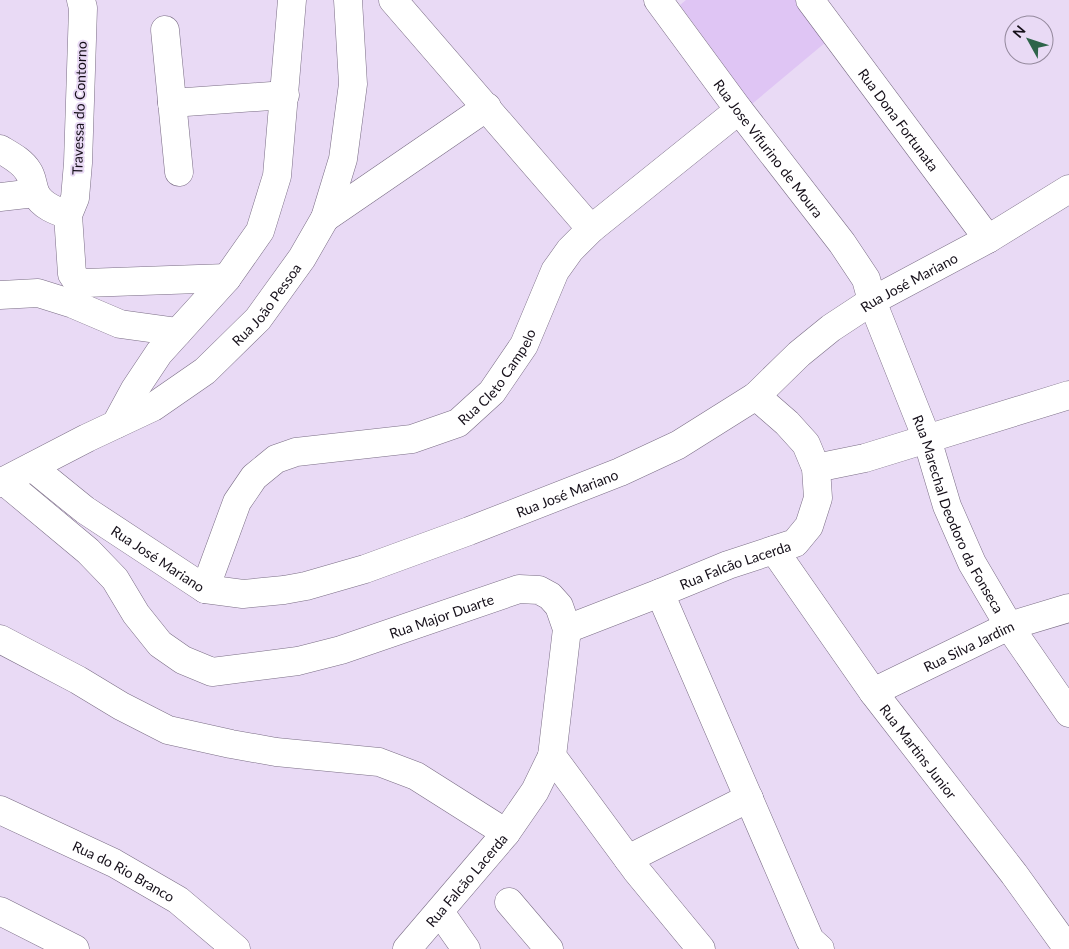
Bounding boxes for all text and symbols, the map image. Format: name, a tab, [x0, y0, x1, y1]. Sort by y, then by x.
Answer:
north arrow	[1004, 15, 1054, 65]
text: N	[1009, 22, 1029, 41]
street label: Travessa do Contorno	[68, 41, 90, 175]
street label: Rua Dona Fortunata	[855, 65, 943, 174]
street label: Rua Jose Vifurino de Moura	[711, 76, 827, 220]
street label: Rua José Mariano	[857, 248, 960, 315]
street label: Rua João Pessoa	[228, 260, 304, 349]
street label: Rua Cleto Campelo	[454, 326, 538, 428]
street label: Rua Marechal Deodoro da Fonseca	[910, 412, 1008, 616]
street label: Rua José Mariano	[513, 465, 620, 520]
street label: Rua José Mariano	[108, 521, 208, 595]
street label: Rua Falcão Lacerda	[677, 537, 793, 593]
street label: Rua Major Duarte	[387, 590, 496, 641]
street label: Rua Silva Jardim	[920, 617, 1016, 675]
street label: Rua Martins Junior	[877, 700, 961, 802]
street label: Rua Falcão Lacerda	[422, 830, 511, 930]
street label: Rua do Rio Branco	[70, 837, 178, 905]

